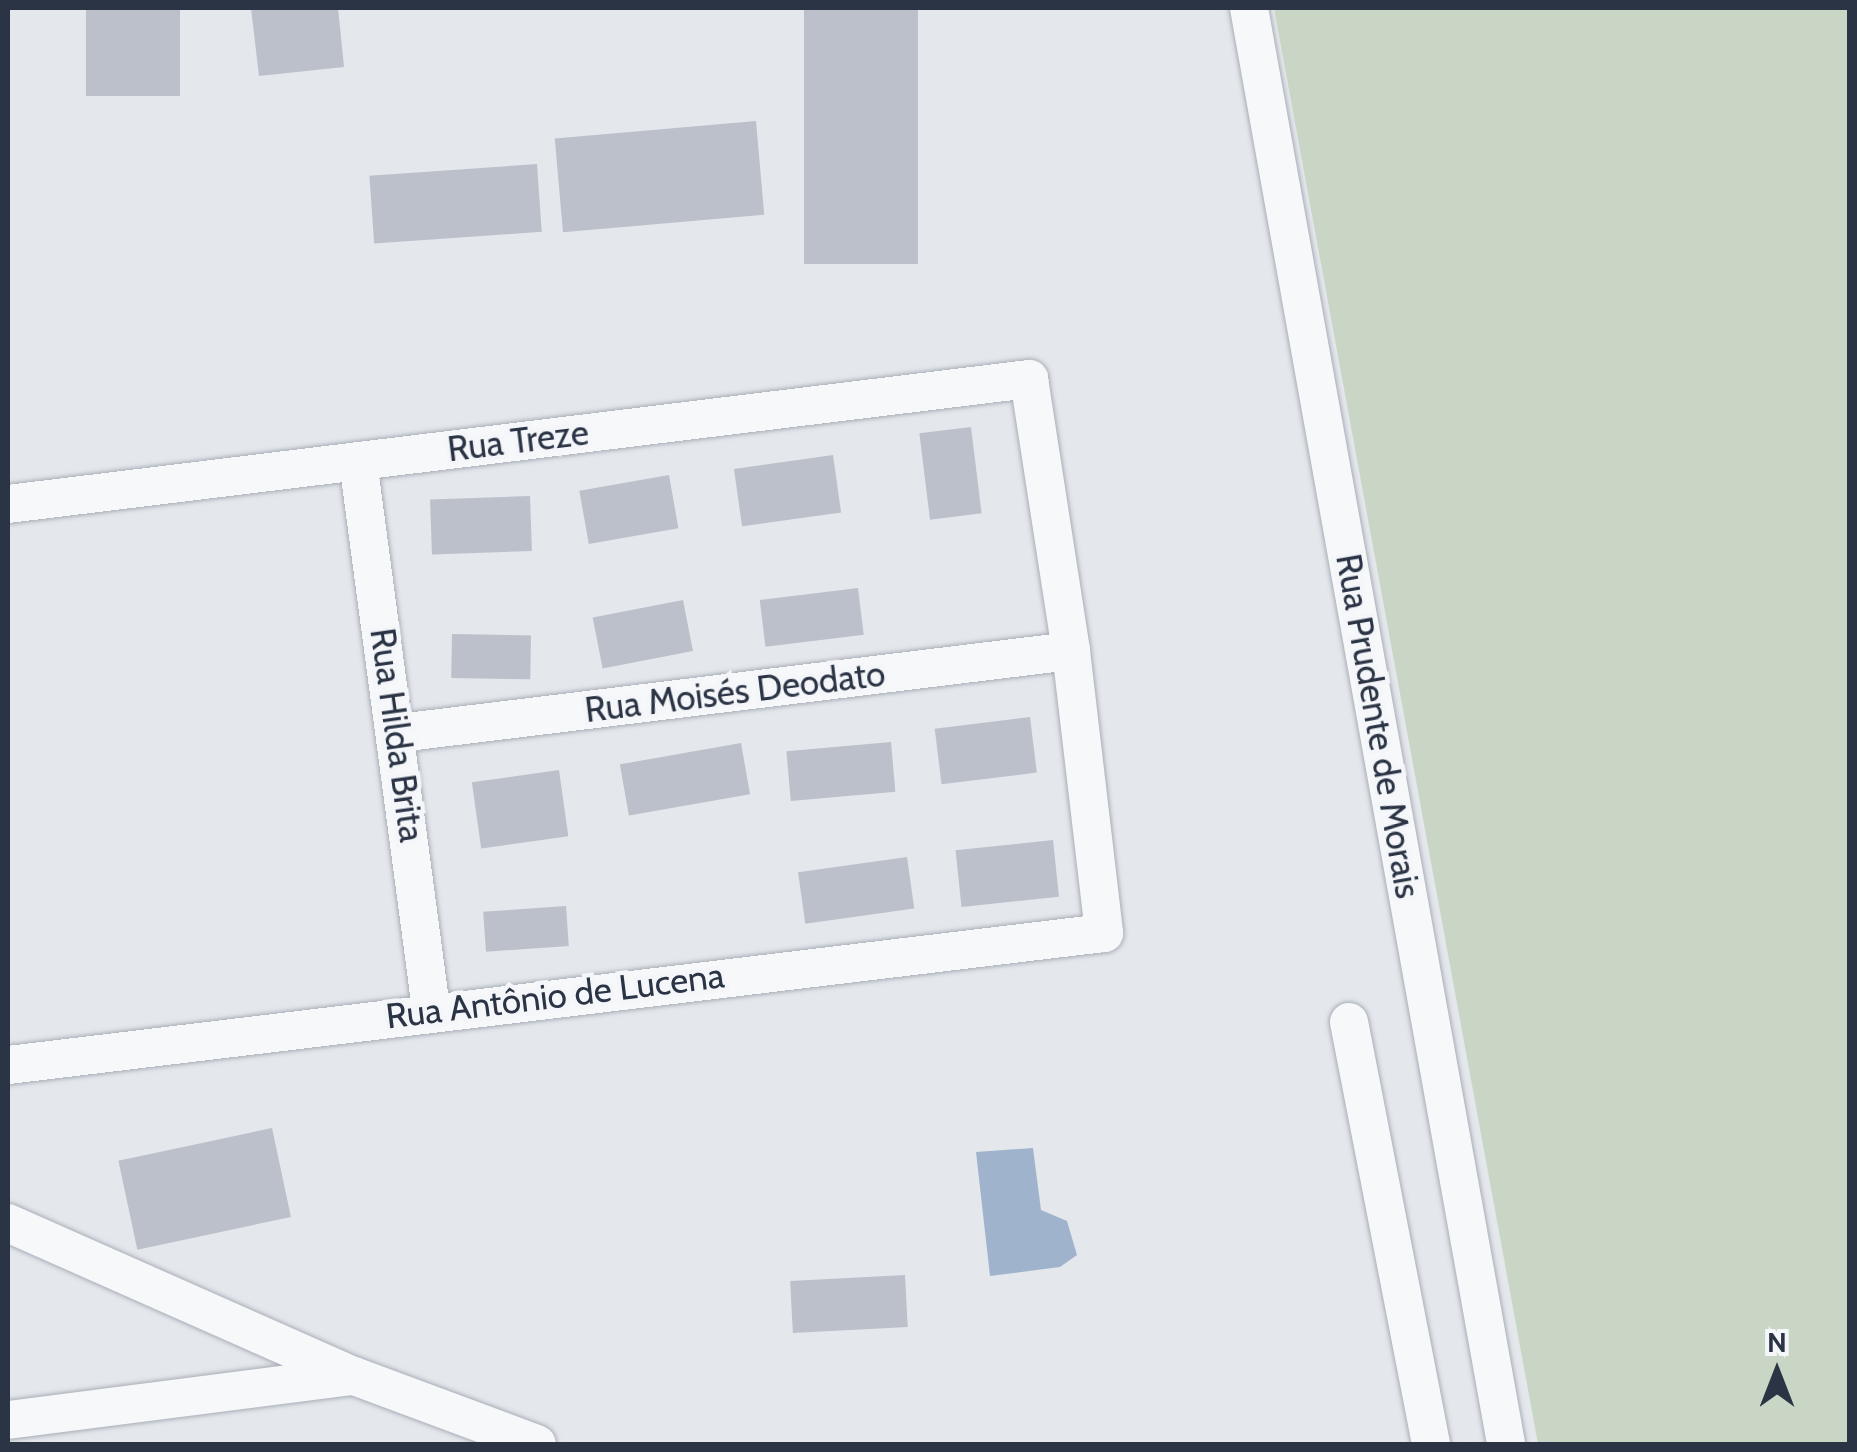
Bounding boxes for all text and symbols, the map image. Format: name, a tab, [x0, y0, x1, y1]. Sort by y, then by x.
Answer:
street label: Rua Treze	[445, 412, 591, 470]
street label: Rua Prudente de Morais	[1327, 551, 1429, 901]
street label: Rua Hilda Brita	[361, 625, 433, 845]
street label: Rua Moisés Deodato	[582, 653, 888, 731]
street label: Rua Antônio de Lucena	[384, 954, 726, 1038]
north arrow	[1727, 1322, 1827, 1422]
text: N	[1767, 1325, 1787, 1359]

